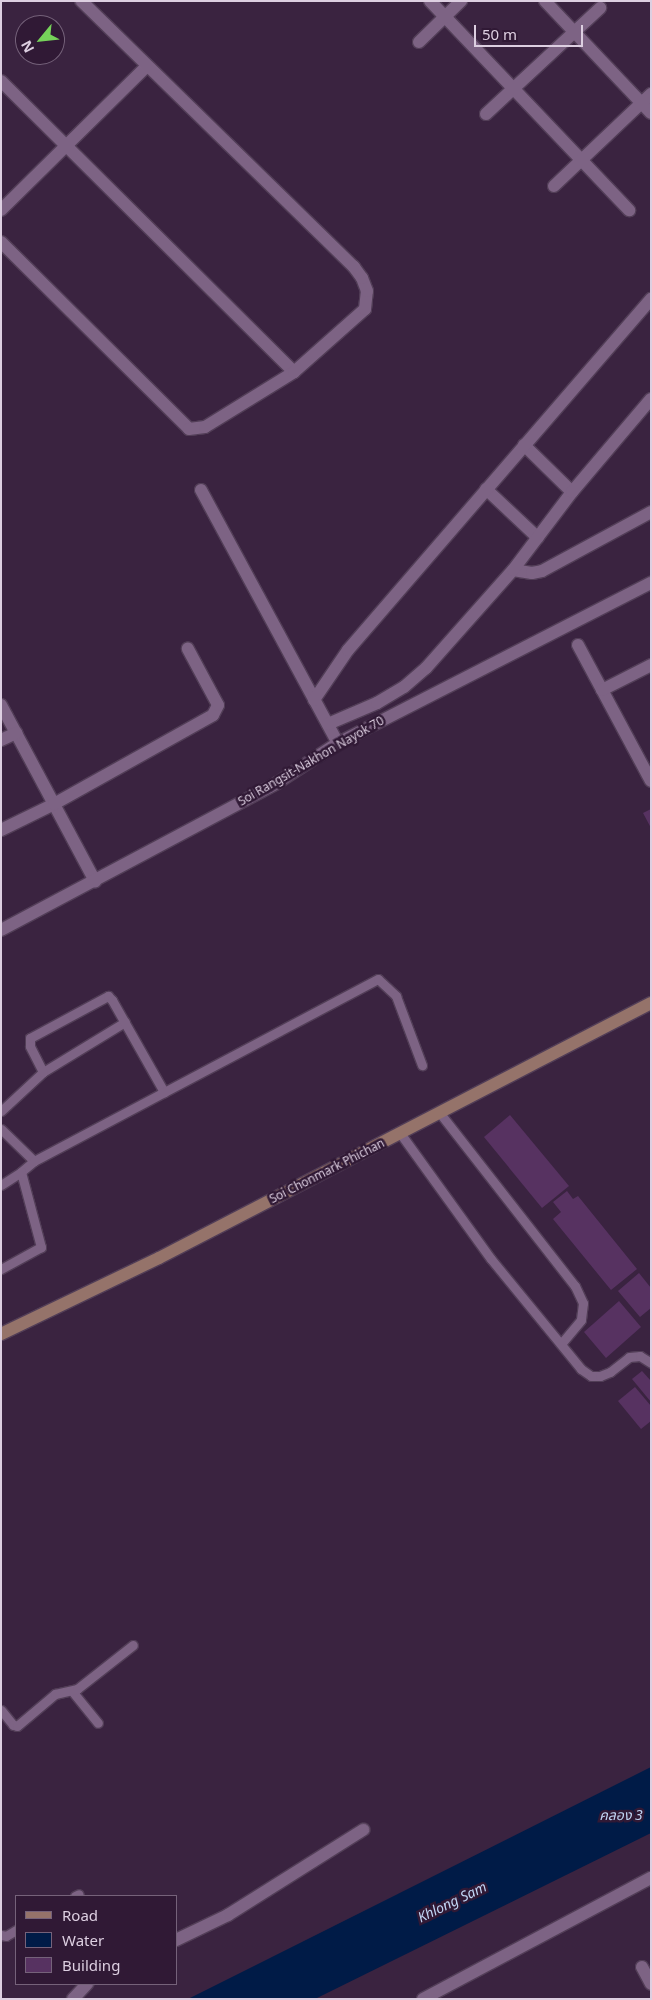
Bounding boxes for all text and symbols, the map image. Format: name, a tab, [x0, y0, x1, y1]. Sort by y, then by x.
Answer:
north arrow	[15, 15, 65, 65]
scale bar	[477, 15, 586, 47]
text: 50 m	[482, 24, 517, 44]
text: N	[16, 37, 38, 56]
street label: Soi Rangsit-Nakhon Nayok 70	[235, 713, 387, 809]
street label: Soi Chonmark Phichan	[267, 1136, 387, 1206]
water label: คลอง 3	[599, 1807, 643, 1823]
water label: Khlong Sam	[415, 1878, 489, 1926]
legend	[15, 1895, 178, 1985]
text: Road	[62, 1905, 98, 1925]
text: Water	[62, 1930, 104, 1950]
text: Building	[62, 1955, 120, 1975]

